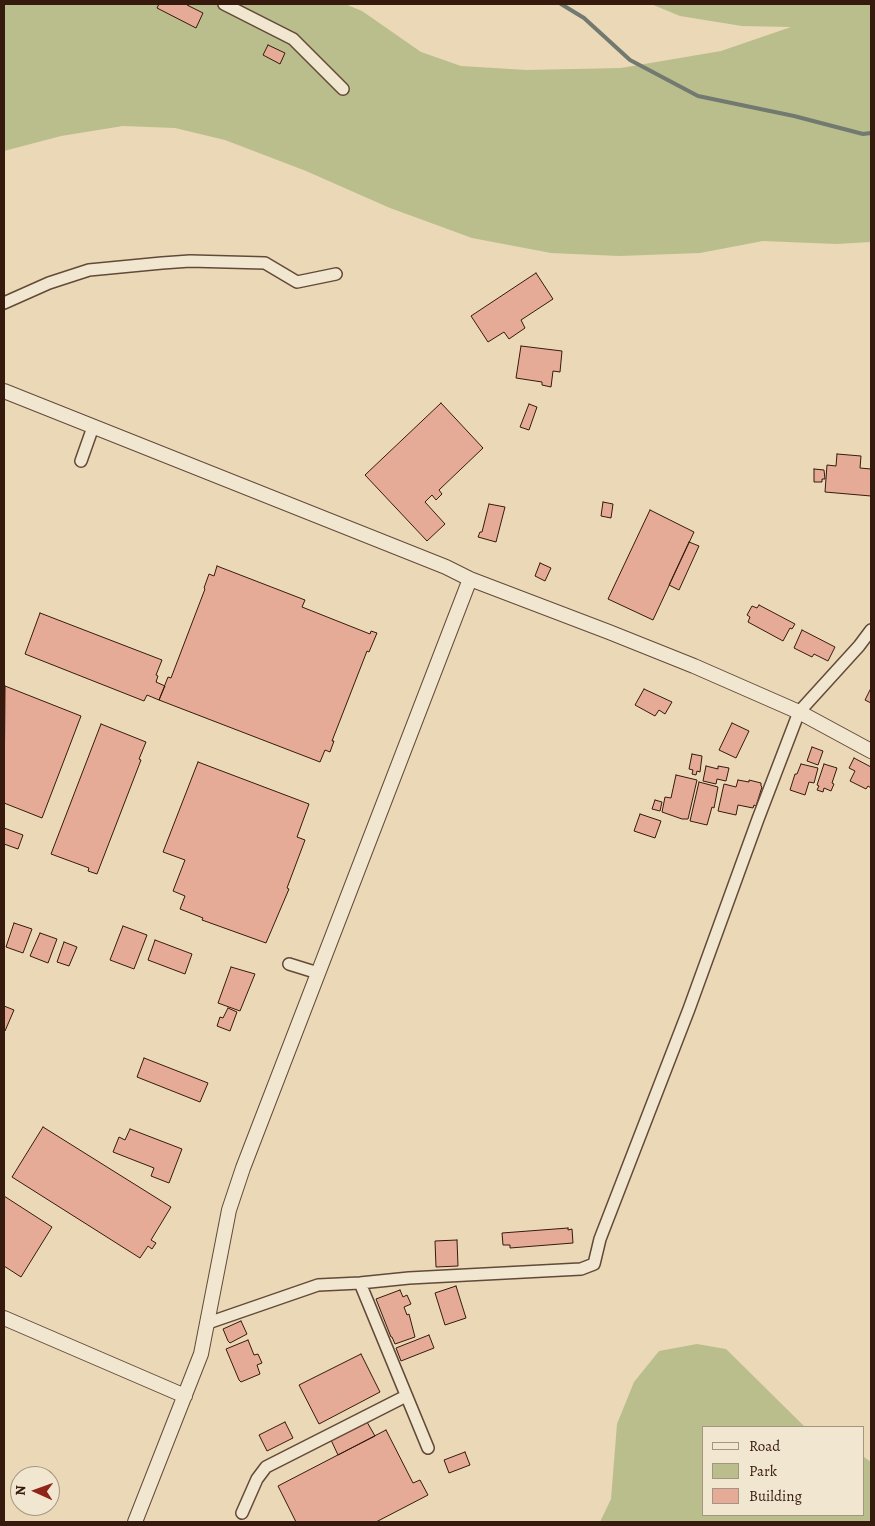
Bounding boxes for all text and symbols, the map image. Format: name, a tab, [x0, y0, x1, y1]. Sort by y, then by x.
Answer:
legend	[702, 1426, 865, 1516]
text: Road	[749, 1436, 780, 1456]
text: Park	[749, 1461, 777, 1481]
north arrow	[10, 1466, 60, 1516]
text: N	[11, 1485, 30, 1496]
text: Building	[749, 1486, 802, 1506]

